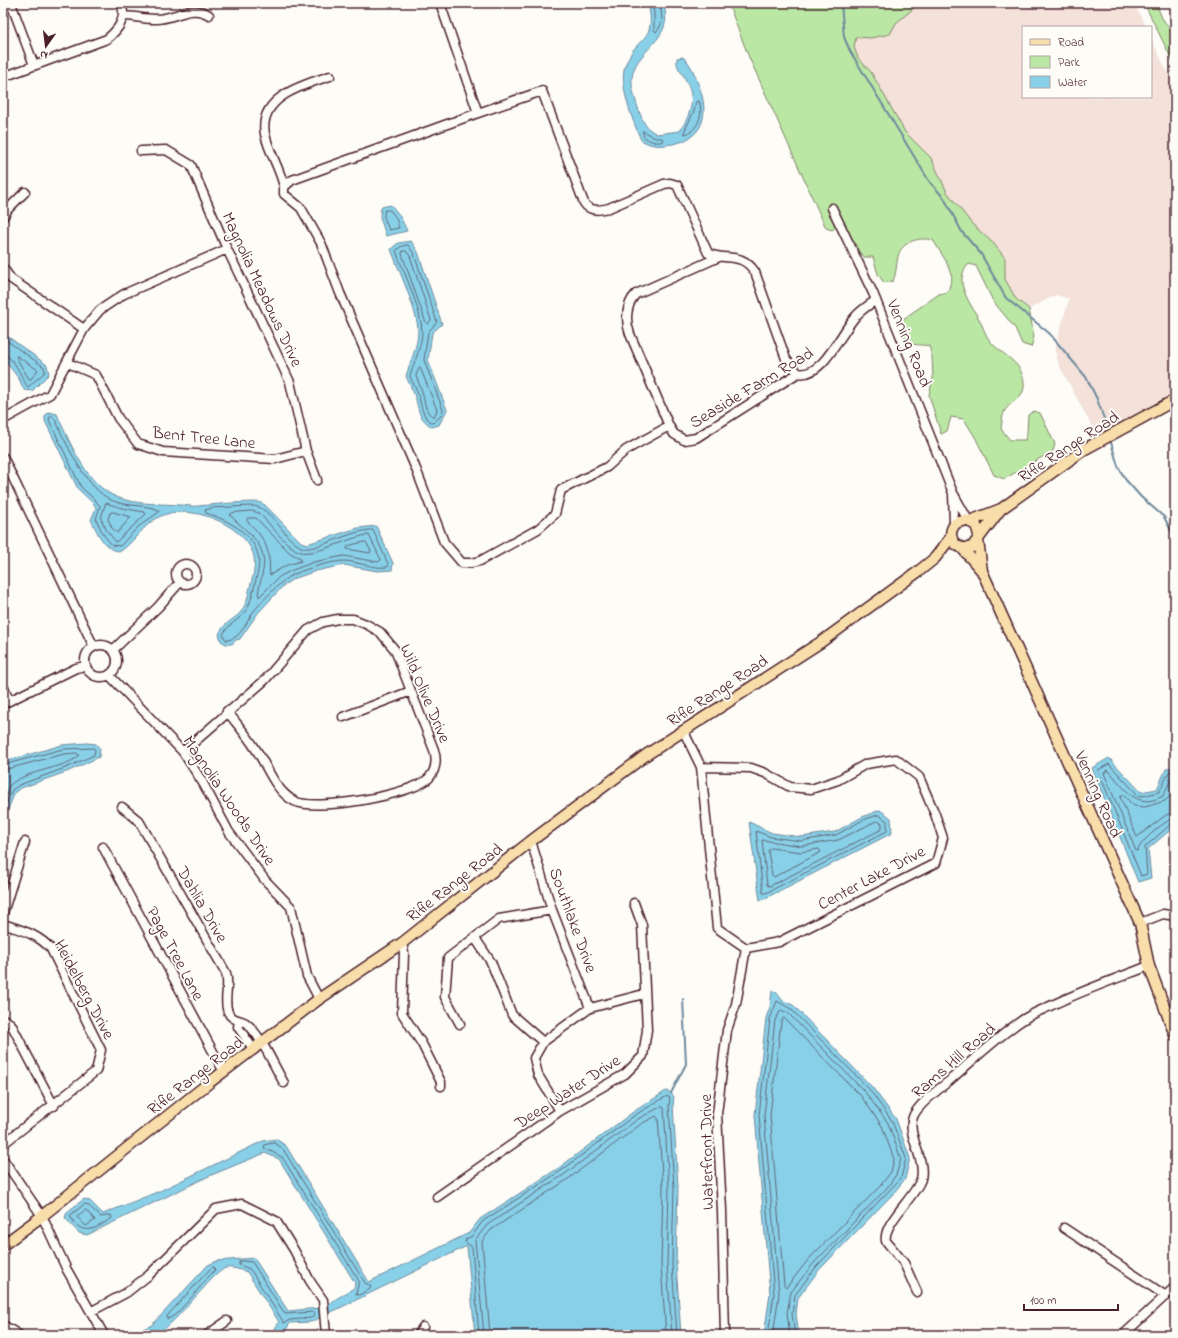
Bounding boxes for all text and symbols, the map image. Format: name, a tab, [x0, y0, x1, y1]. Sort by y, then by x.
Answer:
north arrow	[26, 26, 66, 66]
legend	[1022, 26, 1152, 98]
text: Road	[1058, 34, 1084, 52]
text: N	[38, 46, 49, 63]
text: Park	[1058, 54, 1080, 72]
text: Water	[1058, 74, 1087, 92]
street label: Magnolia Meadows Drive	[213, 208, 309, 372]
street label: Venning Road	[877, 295, 938, 392]
street label: Seaside Farm Road	[685, 341, 819, 435]
street label: Rifle Range Road	[1013, 405, 1126, 491]
street label: Bent Tree Lane	[150, 421, 257, 456]
street label: Wild Olive Drive	[393, 640, 457, 747]
street label: Rifle Range Road	[662, 649, 775, 735]
street label: Magnolia Woods Drive	[174, 731, 282, 872]
street label: Venning Road	[1065, 746, 1128, 843]
street label: Rifle Range Road	[401, 837, 510, 930]
street label: Center Lake Drive	[814, 839, 930, 917]
street label: Dahlia Drive	[169, 861, 234, 948]
street label: Southlake Drive	[542, 865, 603, 977]
street label: Page Tree Lane	[138, 902, 210, 1007]
street label: Heidelberg Drive	[45, 935, 121, 1045]
street label: Rams Hill Road	[906, 1017, 1002, 1105]
street label: Rifle Range Road	[142, 1030, 251, 1123]
street label: Deep Water Drive	[509, 1048, 626, 1136]
street label: Waterfront Drive	[694, 1093, 721, 1210]
scale bar	[1024, 1286, 1118, 1312]
text: 100 m	[1030, 1292, 1057, 1310]

